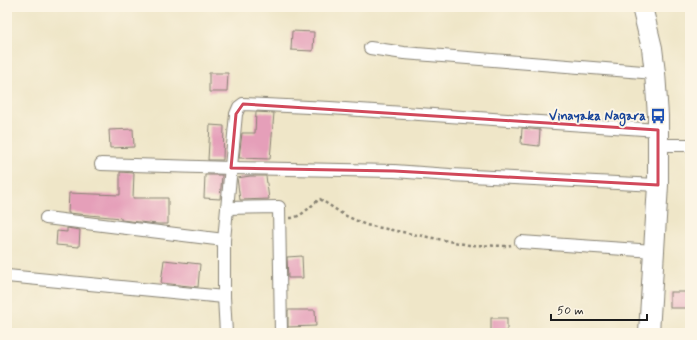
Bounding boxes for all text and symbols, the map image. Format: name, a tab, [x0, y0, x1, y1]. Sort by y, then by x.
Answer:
bus stop icon: Vinayaka Nagara	[649, 107, 667, 125]
place label: Vinayaka Nagara	[549, 108, 646, 127]
scale bar	[551, 296, 647, 322]
text: 50 m	[557, 303, 584, 319]

